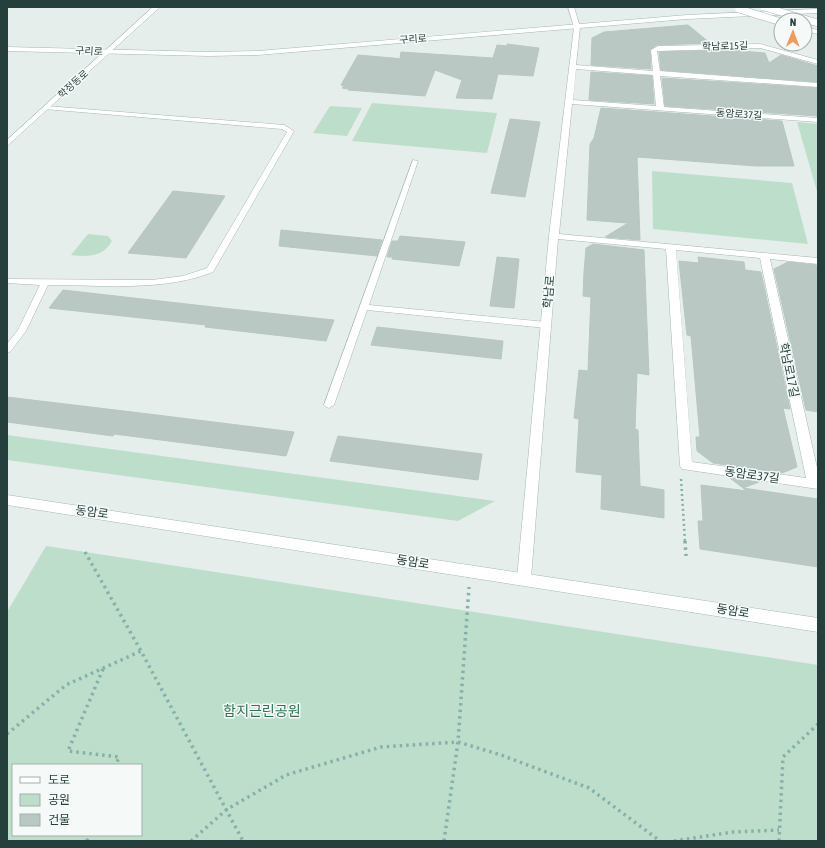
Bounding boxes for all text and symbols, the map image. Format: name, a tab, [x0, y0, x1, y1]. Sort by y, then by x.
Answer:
north arrow	[773, 12, 813, 52]
text: N	[790, 16, 797, 28]
street label: 구리로	[399, 33, 427, 45]
street label: 학남로15길	[702, 40, 748, 52]
street label: 구리로	[75, 45, 103, 57]
street label: 학정동로	[56, 68, 90, 100]
street label: 동암로37길	[716, 107, 762, 121]
street label: 학남로	[541, 275, 557, 309]
street label: 학남로17길	[776, 341, 802, 399]
street label: 동암로37길	[724, 464, 780, 486]
street label: 동암로	[75, 503, 109, 521]
street label: 동암로	[396, 552, 430, 572]
street label: 동암로	[716, 601, 750, 621]
park label: 함지근린공원	[223, 703, 301, 719]
legend	[12, 764, 142, 836]
text: 도로	[48, 773, 70, 787]
text: 공원	[48, 793, 70, 807]
text: 건물	[48, 813, 70, 827]

